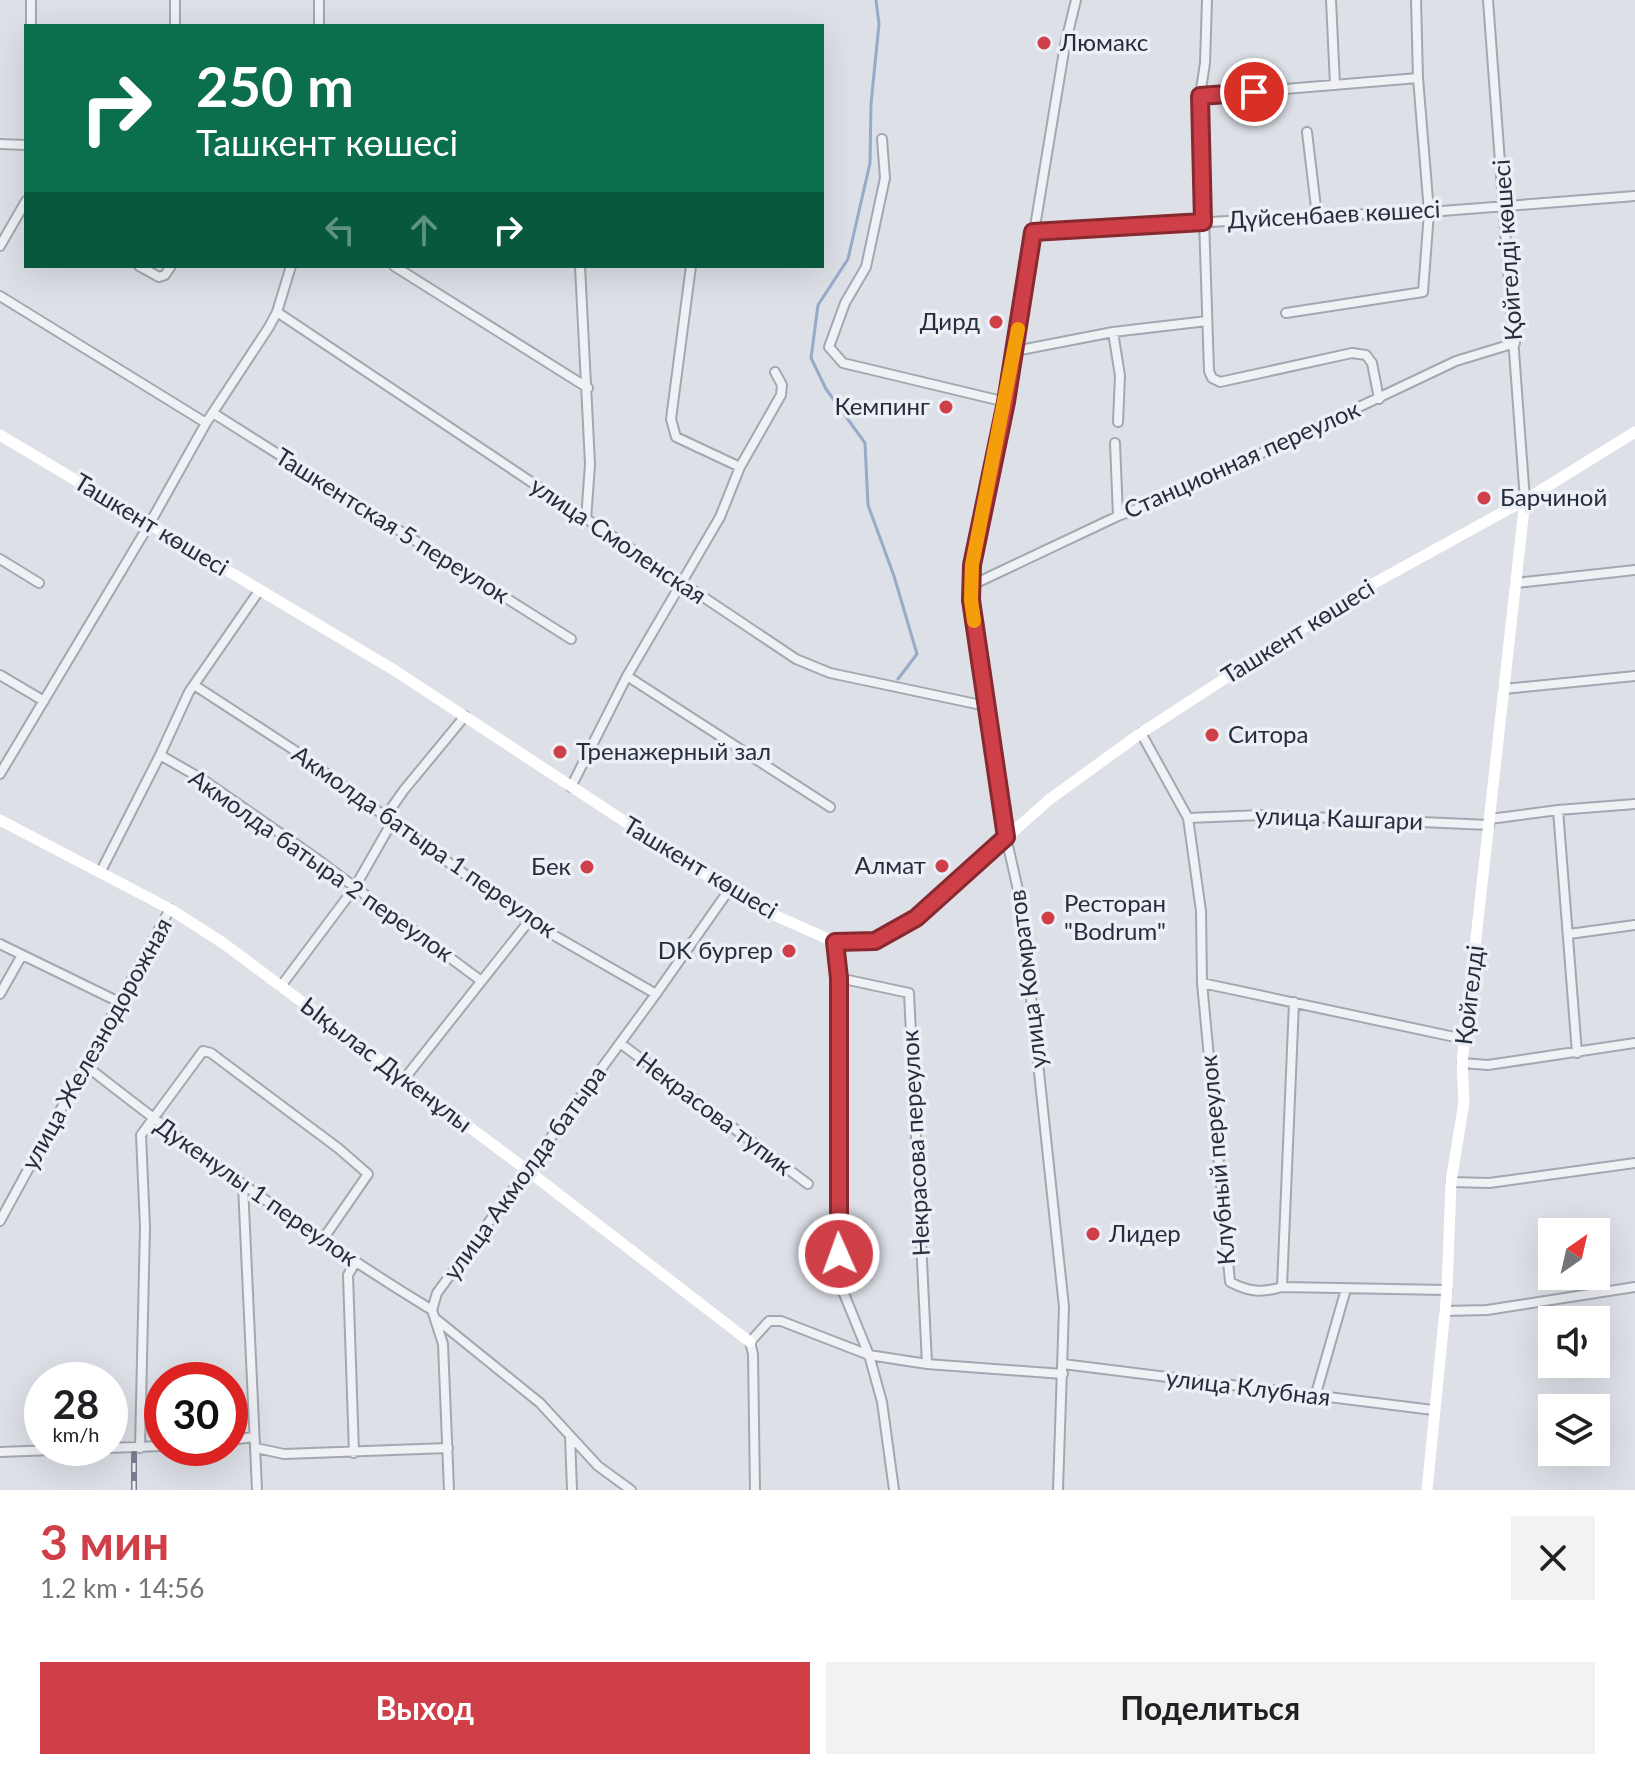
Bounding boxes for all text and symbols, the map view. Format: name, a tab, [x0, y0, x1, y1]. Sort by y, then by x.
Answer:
place label: Люмакс	[1059, 27, 1148, 56]
marker: Люмакс	[1035, 34, 1053, 52]
text: 250 m	[196, 52, 354, 119]
icon: right	[64, 56, 168, 160]
pin	[1220, 58, 1288, 126]
icon: arrive	[1232, 70, 1276, 114]
text: Ташкент көшесі	[196, 120, 458, 164]
street label: Қойгелді көшесі	[1486, 159, 1527, 342]
street label: Дүйсенбаев көшесі	[1227, 193, 1441, 234]
icon: left	[318, 208, 362, 252]
icon: ahead	[402, 208, 446, 252]
icon: right	[486, 208, 530, 252]
place label: Дирд	[920, 306, 980, 335]
marker: Дирд	[987, 313, 1005, 331]
place label: Кемпинг	[834, 391, 930, 420]
street label: Станционная переулок	[1119, 393, 1364, 524]
marker: Кемпинг	[937, 398, 955, 416]
street label: Ташкентская 5 переулок	[271, 441, 515, 609]
street label: Ташкент көшесі	[69, 466, 234, 581]
street label: улица Смоленская	[525, 470, 712, 609]
place label: Барчиной	[1500, 482, 1607, 511]
marker: Барчиной	[1475, 489, 1493, 507]
street label: Ташкент көшесі	[1215, 572, 1379, 689]
place label: Ситора	[1228, 719, 1308, 748]
marker: Ситора	[1203, 726, 1221, 744]
place label: Тренажерный зал	[576, 736, 771, 765]
street label: Акмолда батыра 1 переулок	[287, 738, 563, 944]
marker: Тренажерный зал	[551, 743, 569, 761]
street label: Акмолда батыра 2 переулок	[184, 762, 460, 968]
street label: улица Кашгари	[1254, 800, 1424, 835]
street label: Ташкент көшесі	[618, 809, 783, 924]
place label: Алмат	[855, 850, 926, 879]
place label: Бек	[531, 851, 572, 880]
marker: Алмат	[933, 857, 951, 875]
marker: Бек	[578, 858, 596, 876]
street label: улица Комратов	[1001, 888, 1052, 1070]
place label: Ресторан "Bodrum"	[1064, 888, 1166, 945]
marker: Ресторан "Bodrum"	[1039, 909, 1057, 927]
street label: улица Железнодорожная	[14, 912, 177, 1174]
place label: DK бургер	[658, 935, 773, 964]
marker: DK бургер	[780, 942, 798, 960]
street label: Қойгелді	[1448, 943, 1489, 1046]
street label: Ықылас Дүкенұлы	[296, 990, 478, 1138]
street label: Некрасова переулок	[894, 1029, 935, 1257]
street label: Некрасова тупик	[631, 1045, 799, 1181]
street label: Клубный переулок	[1193, 1053, 1240, 1266]
street label: улица Акмолда батыра	[436, 1059, 611, 1285]
street label: Дукенулы 1 переулок	[150, 1110, 364, 1272]
position arrow	[797, 1212, 881, 1296]
place label: Лидер	[1108, 1218, 1181, 1247]
north arrow	[1538, 1218, 1610, 1290]
map controls	[1538, 1218, 1610, 1466]
marker: Лидер	[1084, 1225, 1102, 1243]
button: sound	[1538, 1306, 1610, 1378]
speed limit sign: 30	[144, 1362, 248, 1466]
street label: улица Клубная	[1164, 1362, 1332, 1411]
text: 28	[53, 1380, 99, 1428]
button: layers	[1538, 1394, 1610, 1466]
text: km/h	[53, 1422, 99, 1446]
text: 3 мин	[40, 1513, 169, 1570]
button: close	[1511, 1516, 1595, 1600]
text: 1.2 km · 14:56	[40, 1572, 204, 1604]
button: Выход	[40, 1662, 810, 1754]
button: Поделиться	[826, 1662, 1595, 1754]

